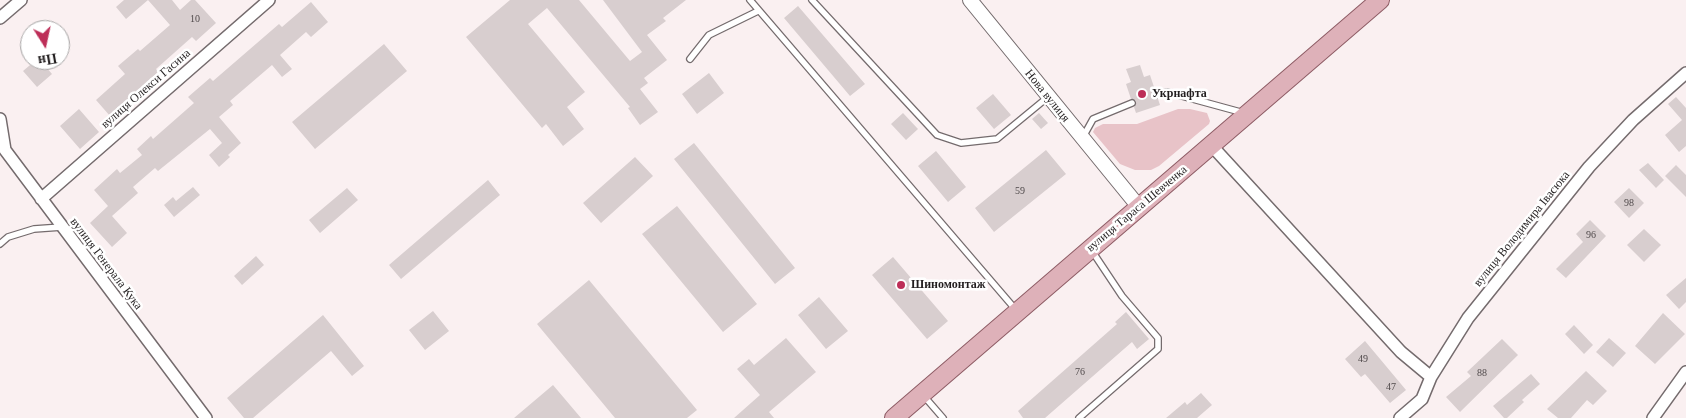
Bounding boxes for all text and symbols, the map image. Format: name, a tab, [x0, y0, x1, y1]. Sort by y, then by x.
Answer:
house number: 10	[190, 13, 200, 25]
north arrow	[20, 20, 70, 70]
street label: вулиця Олекси Гасина	[98, 46, 194, 132]
text: Пн	[37, 50, 58, 68]
street label: Нова вулиця	[1021, 67, 1073, 125]
place label: Укрнафта	[1152, 87, 1207, 101]
marker: Укрнафта	[1136, 88, 1148, 100]
street label: вулиця Тараса Шевченка	[1084, 163, 1190, 255]
street label: вулиця Володимира Івасюка	[1471, 168, 1573, 290]
house number: 59	[1015, 185, 1025, 197]
house number: 98	[1624, 197, 1634, 209]
street label: вулиця Генерала Кука	[67, 215, 145, 313]
house number: 96	[1586, 229, 1596, 241]
place label: Шиномонтаж	[911, 278, 985, 292]
marker: Шиномонтаж	[895, 279, 907, 291]
house number: 49	[1358, 353, 1368, 365]
house number: 76	[1075, 366, 1085, 378]
house number: 88	[1477, 367, 1487, 379]
house number: 47	[1386, 381, 1396, 393]

